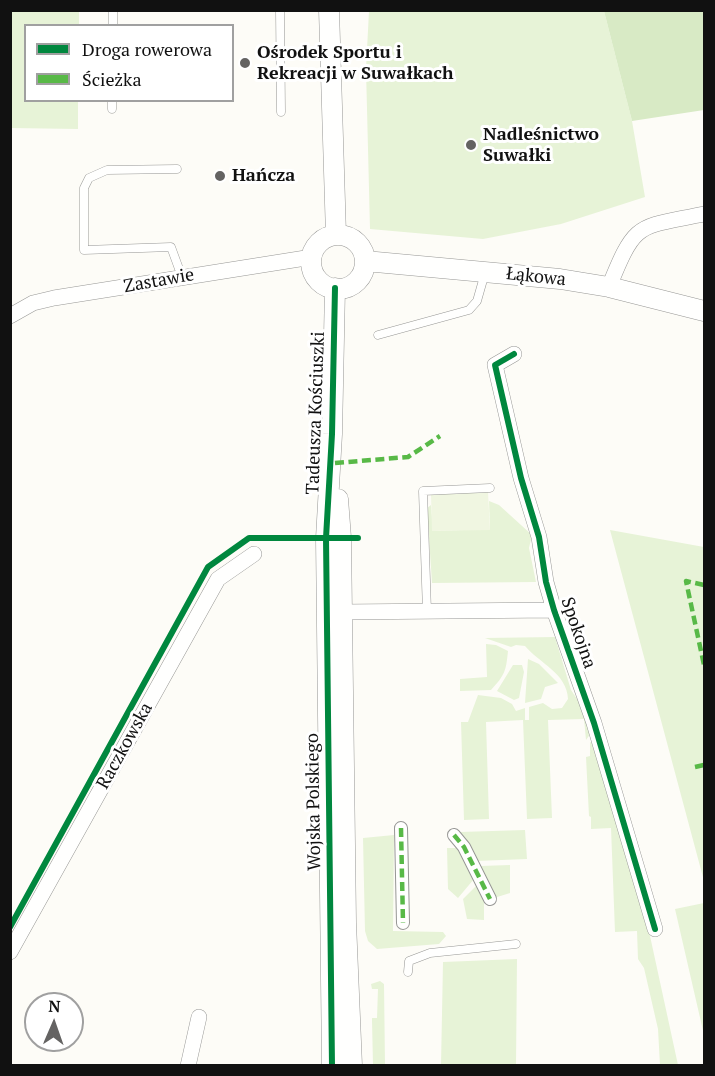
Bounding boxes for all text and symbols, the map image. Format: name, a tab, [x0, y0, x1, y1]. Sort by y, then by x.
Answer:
legend	[24, 24, 234, 102]
text: Droga rowerowa	[82, 37, 212, 61]
place label: Ośrodek Sportu i Rekreacji w Suwałkach	[257, 42, 453, 84]
marker: Ośrodek Sportu i Rekreacji w Suwałkach	[238, 56, 252, 70]
text: Ścieżka	[82, 67, 141, 91]
place label: Nadleśnictwo Suwałki	[483, 124, 599, 166]
marker: Nadleśnictwo Suwałki	[464, 138, 478, 152]
place label: Hańcza	[232, 165, 295, 187]
marker: Hańcza	[213, 169, 227, 183]
street label: Łąkowa	[505, 263, 567, 291]
street label: Zastawie	[122, 264, 196, 298]
street label: Tadeusza Kościuszki	[302, 331, 330, 495]
street label: Spokojna	[556, 595, 600, 671]
street label: Raczkowska	[92, 699, 158, 793]
street label: Wojska Polskiego	[302, 733, 326, 871]
north arrow	[24, 992, 84, 1052]
text: N	[48, 995, 61, 1017]

